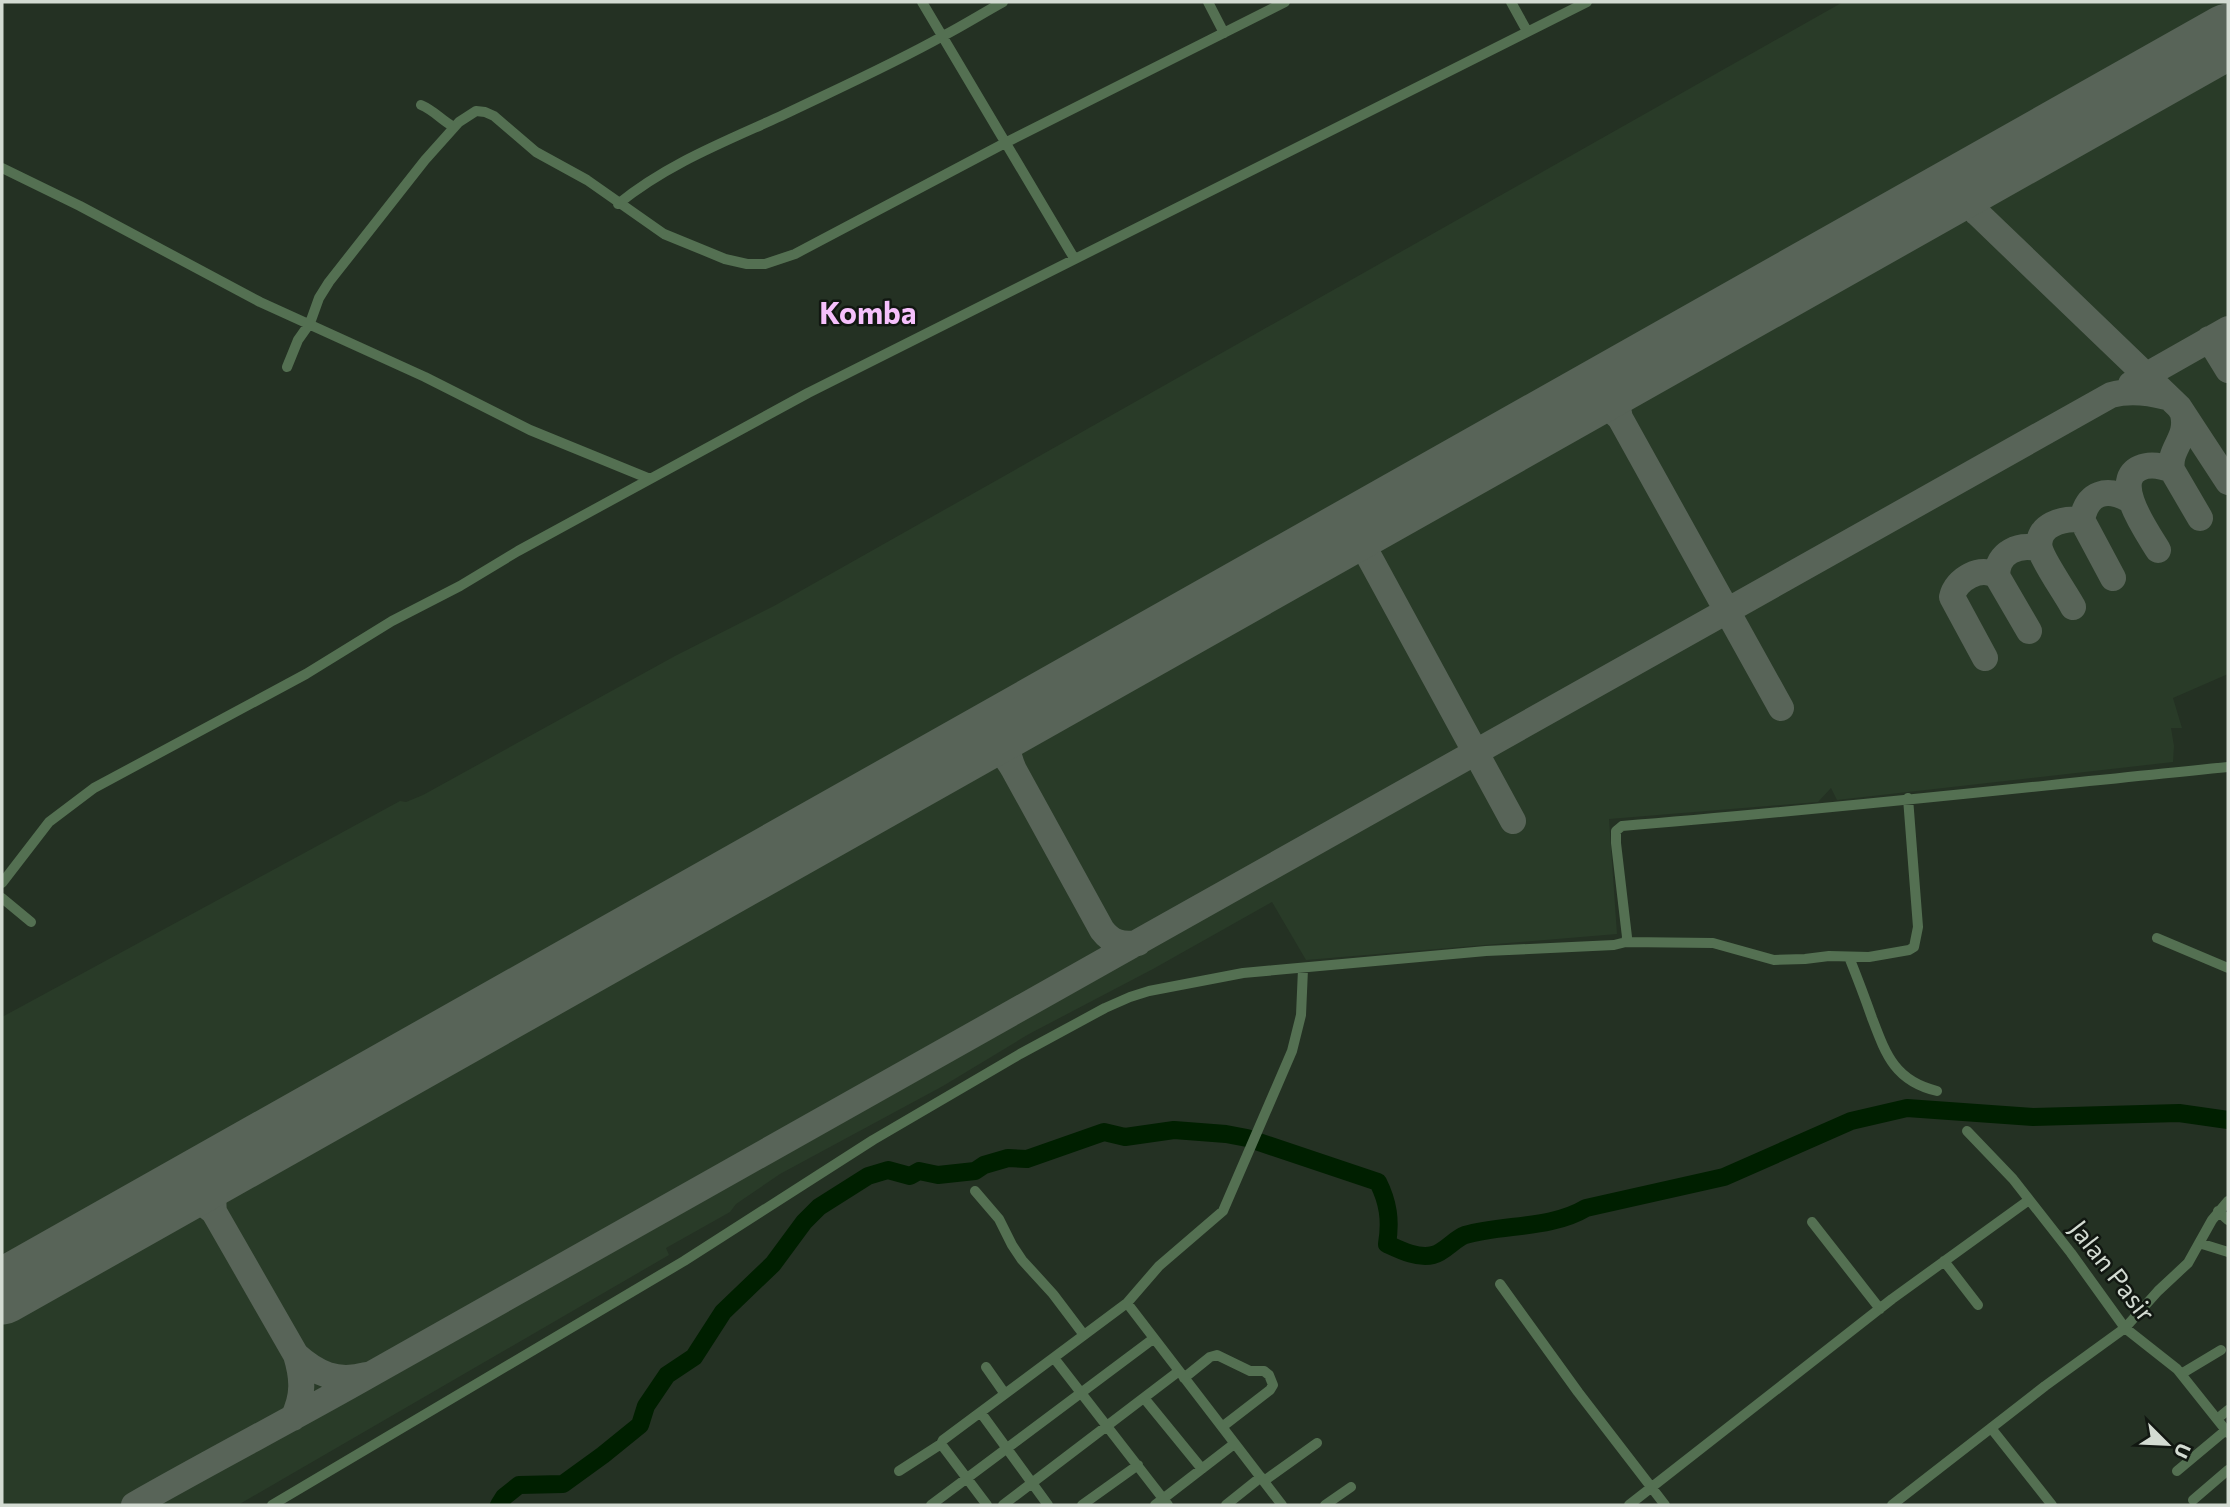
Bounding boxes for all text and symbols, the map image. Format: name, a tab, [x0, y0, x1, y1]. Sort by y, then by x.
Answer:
district label: Komba	[819, 293, 917, 330]
street label: Jalan Pasir	[2064, 1213, 2162, 1327]
north arrow	[2132, 1409, 2202, 1479]
text: U	[2170, 1440, 2196, 1462]

